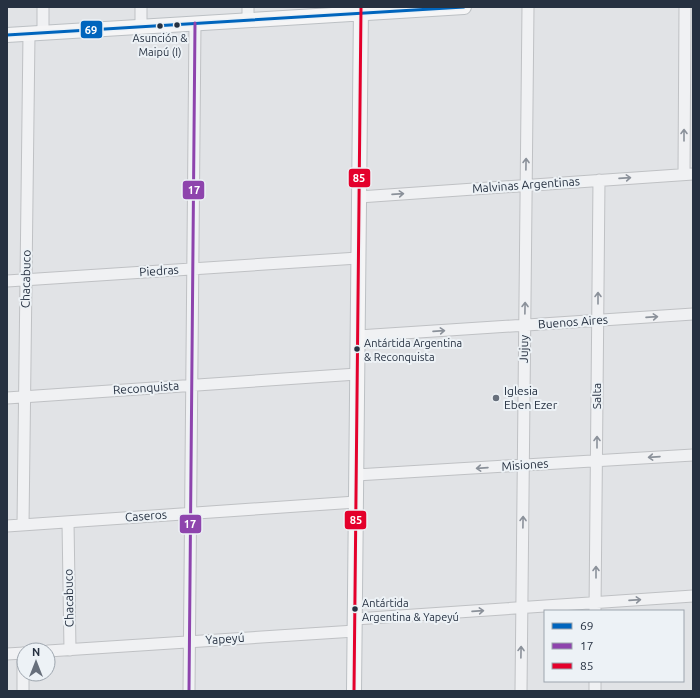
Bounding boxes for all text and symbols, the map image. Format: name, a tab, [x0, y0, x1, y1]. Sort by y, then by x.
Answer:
line badge: 69	[80, 20, 103, 39]
unlabelled marker	[172, 20, 182, 30]
marker: Asunción & Maipú (I)	[155, 21, 165, 31]
text: 69	[85, 24, 97, 36]
place label: Asunción & Maipú (I)	[133, 32, 188, 59]
one-way arrow	[680, 129, 688, 142]
one-way arrow	[522, 158, 530, 171]
line badge: 85	[348, 168, 371, 188]
text: 85	[353, 172, 365, 184]
street label: Malvinas Argentinas	[472, 174, 580, 195]
one-way arrow	[618, 175, 631, 182]
line badge: 17	[182, 180, 205, 200]
text: 17	[188, 184, 200, 196]
one-way arrow	[391, 191, 404, 198]
street label: Chacabuco	[18, 250, 33, 308]
street label: Piedras	[139, 263, 179, 278]
one-way arrow	[594, 292, 602, 305]
one-way arrow	[521, 302, 529, 315]
street label: Buenos Aires	[538, 313, 608, 330]
one-way arrow	[645, 313, 658, 320]
one-way arrow	[432, 327, 445, 334]
street label: Jujuy	[517, 335, 530, 363]
place label: Antártida Argentina & Reconquista	[364, 337, 462, 363]
marker: Antártida Argentina & Reconquista	[352, 344, 362, 354]
street label: Reconquista	[112, 379, 180, 396]
street label: Salta	[590, 383, 603, 409]
place label: Iglesia Eben Ezer	[504, 384, 558, 411]
marker: Iglesia Eben Ezer	[491, 393, 501, 403]
one-way arrow	[593, 436, 601, 449]
one-way arrow	[648, 454, 661, 461]
street label: Misiones	[501, 456, 549, 473]
one-way arrow	[476, 464, 489, 471]
street label: Caseros	[124, 508, 167, 523]
line badge: 85	[344, 510, 367, 530]
line badge: 17	[179, 514, 202, 534]
text: 85	[350, 514, 362, 526]
one-way arrow	[519, 516, 527, 529]
text: 17	[184, 518, 196, 530]
one-way arrow	[592, 566, 600, 579]
street label: Chacabuco	[61, 569, 76, 627]
place label: Antártida Argentina & Yapeyú	[362, 597, 459, 623]
one-way arrow	[628, 597, 641, 604]
marker: Antártida Argentina & Yapeyú	[350, 604, 360, 614]
one-way arrow	[471, 608, 484, 615]
legend	[544, 610, 684, 682]
text: 69	[580, 619, 594, 632]
street label: Yapeyú	[205, 631, 245, 646]
text: 17	[580, 639, 594, 652]
north arrow	[16, 642, 56, 682]
text: N	[32, 646, 40, 658]
one-way arrow	[517, 646, 525, 659]
text: 85	[580, 659, 594, 672]

